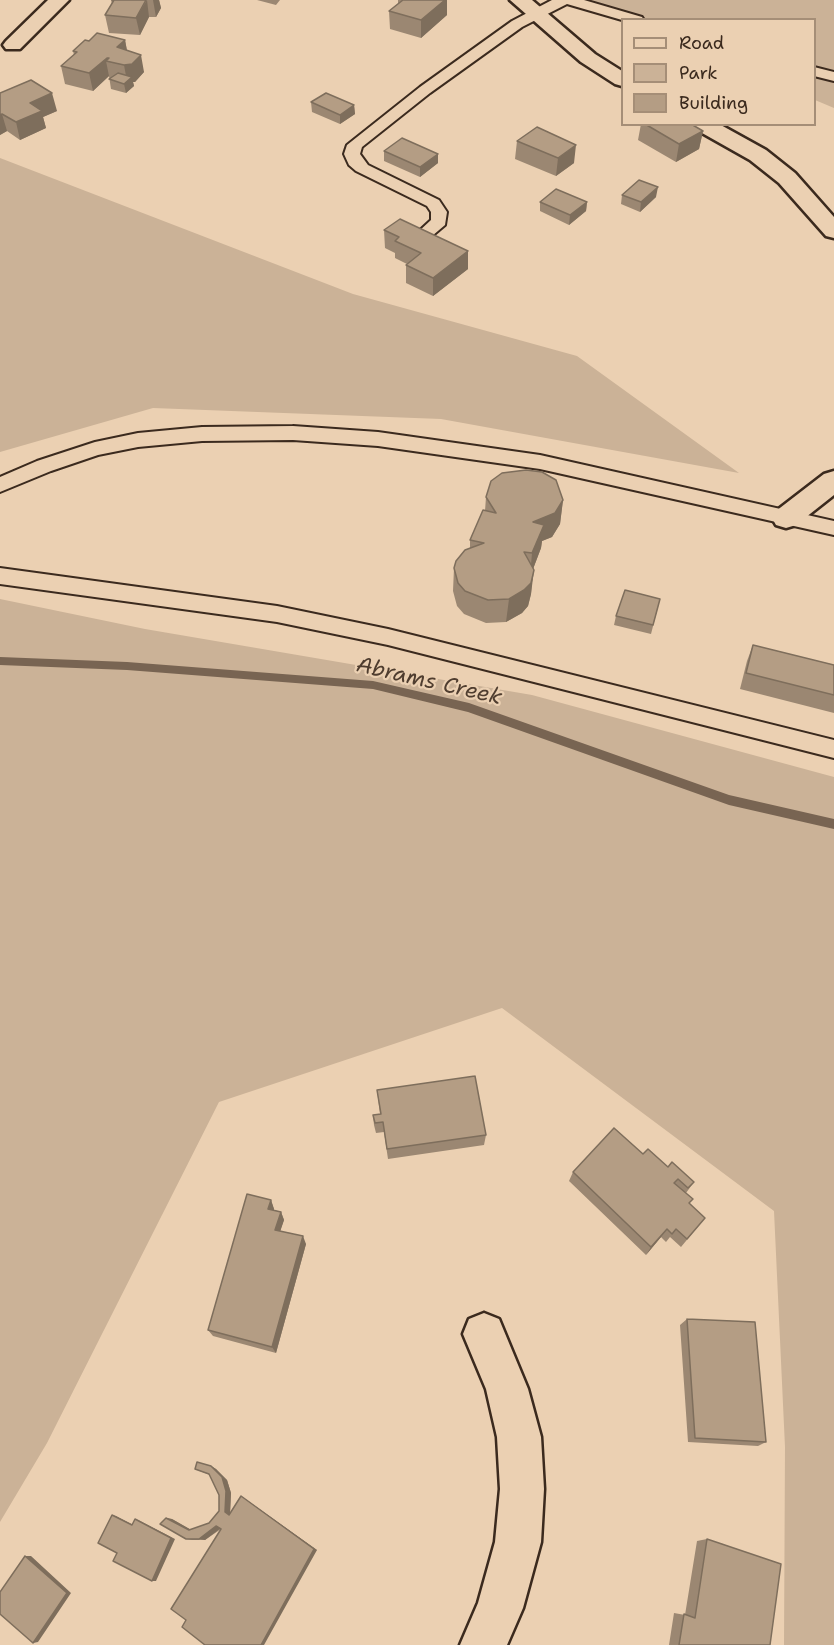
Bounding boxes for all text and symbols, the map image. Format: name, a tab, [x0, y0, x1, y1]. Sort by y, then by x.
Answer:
legend	[621, 18, 816, 126]
text: Road	[679, 31, 724, 55]
text: Park	[679, 61, 718, 85]
text: Building	[679, 91, 748, 115]
water label: Abrams Creek	[353, 652, 505, 712]

